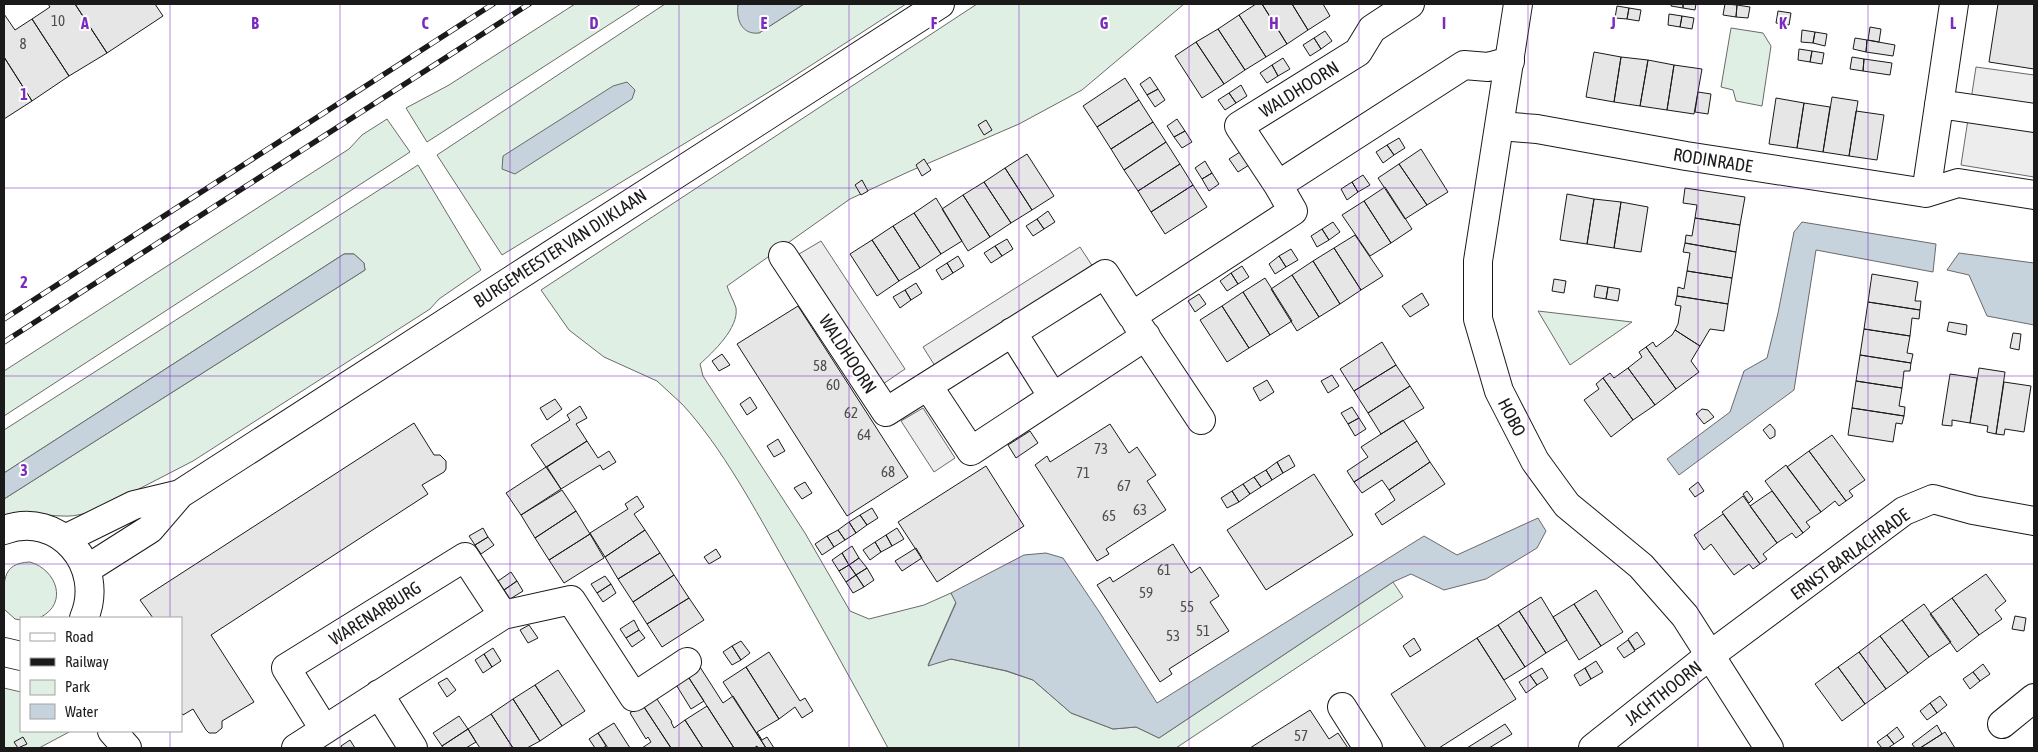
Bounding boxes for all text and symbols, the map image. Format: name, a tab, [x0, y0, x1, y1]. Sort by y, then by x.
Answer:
house number: 10	[51, 12, 65, 29]
text: A	[80, 14, 89, 32]
text: B	[251, 14, 259, 32]
text: C	[421, 14, 429, 32]
text: D	[590, 14, 599, 32]
text: E	[761, 14, 768, 32]
text: F	[931, 14, 938, 32]
text: G	[1100, 14, 1109, 32]
text: H	[1269, 14, 1279, 32]
text: I	[1442, 14, 1446, 32]
text: J	[1609, 14, 1616, 32]
text: K	[1779, 14, 1787, 32]
text: L	[1950, 14, 1957, 32]
house number: 8	[19, 35, 27, 52]
street label: WALDHOORN	[1255, 56, 1343, 122]
text: 1	[20, 85, 28, 103]
street label: RODINRADE	[1672, 143, 1755, 177]
street label: BURGEMEESTER VAN DIJKLAAN	[470, 184, 650, 312]
text: 2	[20, 273, 28, 291]
street label: WALDHOORN	[815, 311, 881, 397]
house number: 58	[813, 357, 827, 374]
house number: 60	[826, 376, 840, 393]
street label: HOBO	[1494, 394, 1530, 440]
house number: 62	[844, 404, 858, 421]
house number: 64	[857, 426, 871, 443]
house number: 73	[1094, 440, 1108, 457]
text: 3	[20, 461, 28, 479]
house number: 68	[881, 463, 895, 480]
house number: 71	[1076, 464, 1090, 481]
house number: 67	[1117, 477, 1131, 494]
house number: 63	[1133, 501, 1147, 518]
street label: ERNST BARLACHRADE	[1787, 504, 1914, 604]
house number: 65	[1102, 507, 1116, 524]
house number: 61	[1157, 561, 1171, 578]
street label: WARENARBURG	[325, 577, 425, 649]
house number: 59	[1139, 584, 1153, 601]
house number: 55	[1180, 598, 1194, 615]
legend	[20, 617, 182, 732]
house number: 51	[1196, 622, 1210, 639]
house number: 53	[1166, 627, 1180, 644]
text: Road	[65, 628, 94, 645]
text: Railway	[65, 653, 109, 670]
street label: JACHTHOORN	[1620, 656, 1706, 730]
text: Park	[65, 678, 90, 695]
text: Water	[65, 703, 98, 720]
house number: 57	[1294, 727, 1308, 744]

